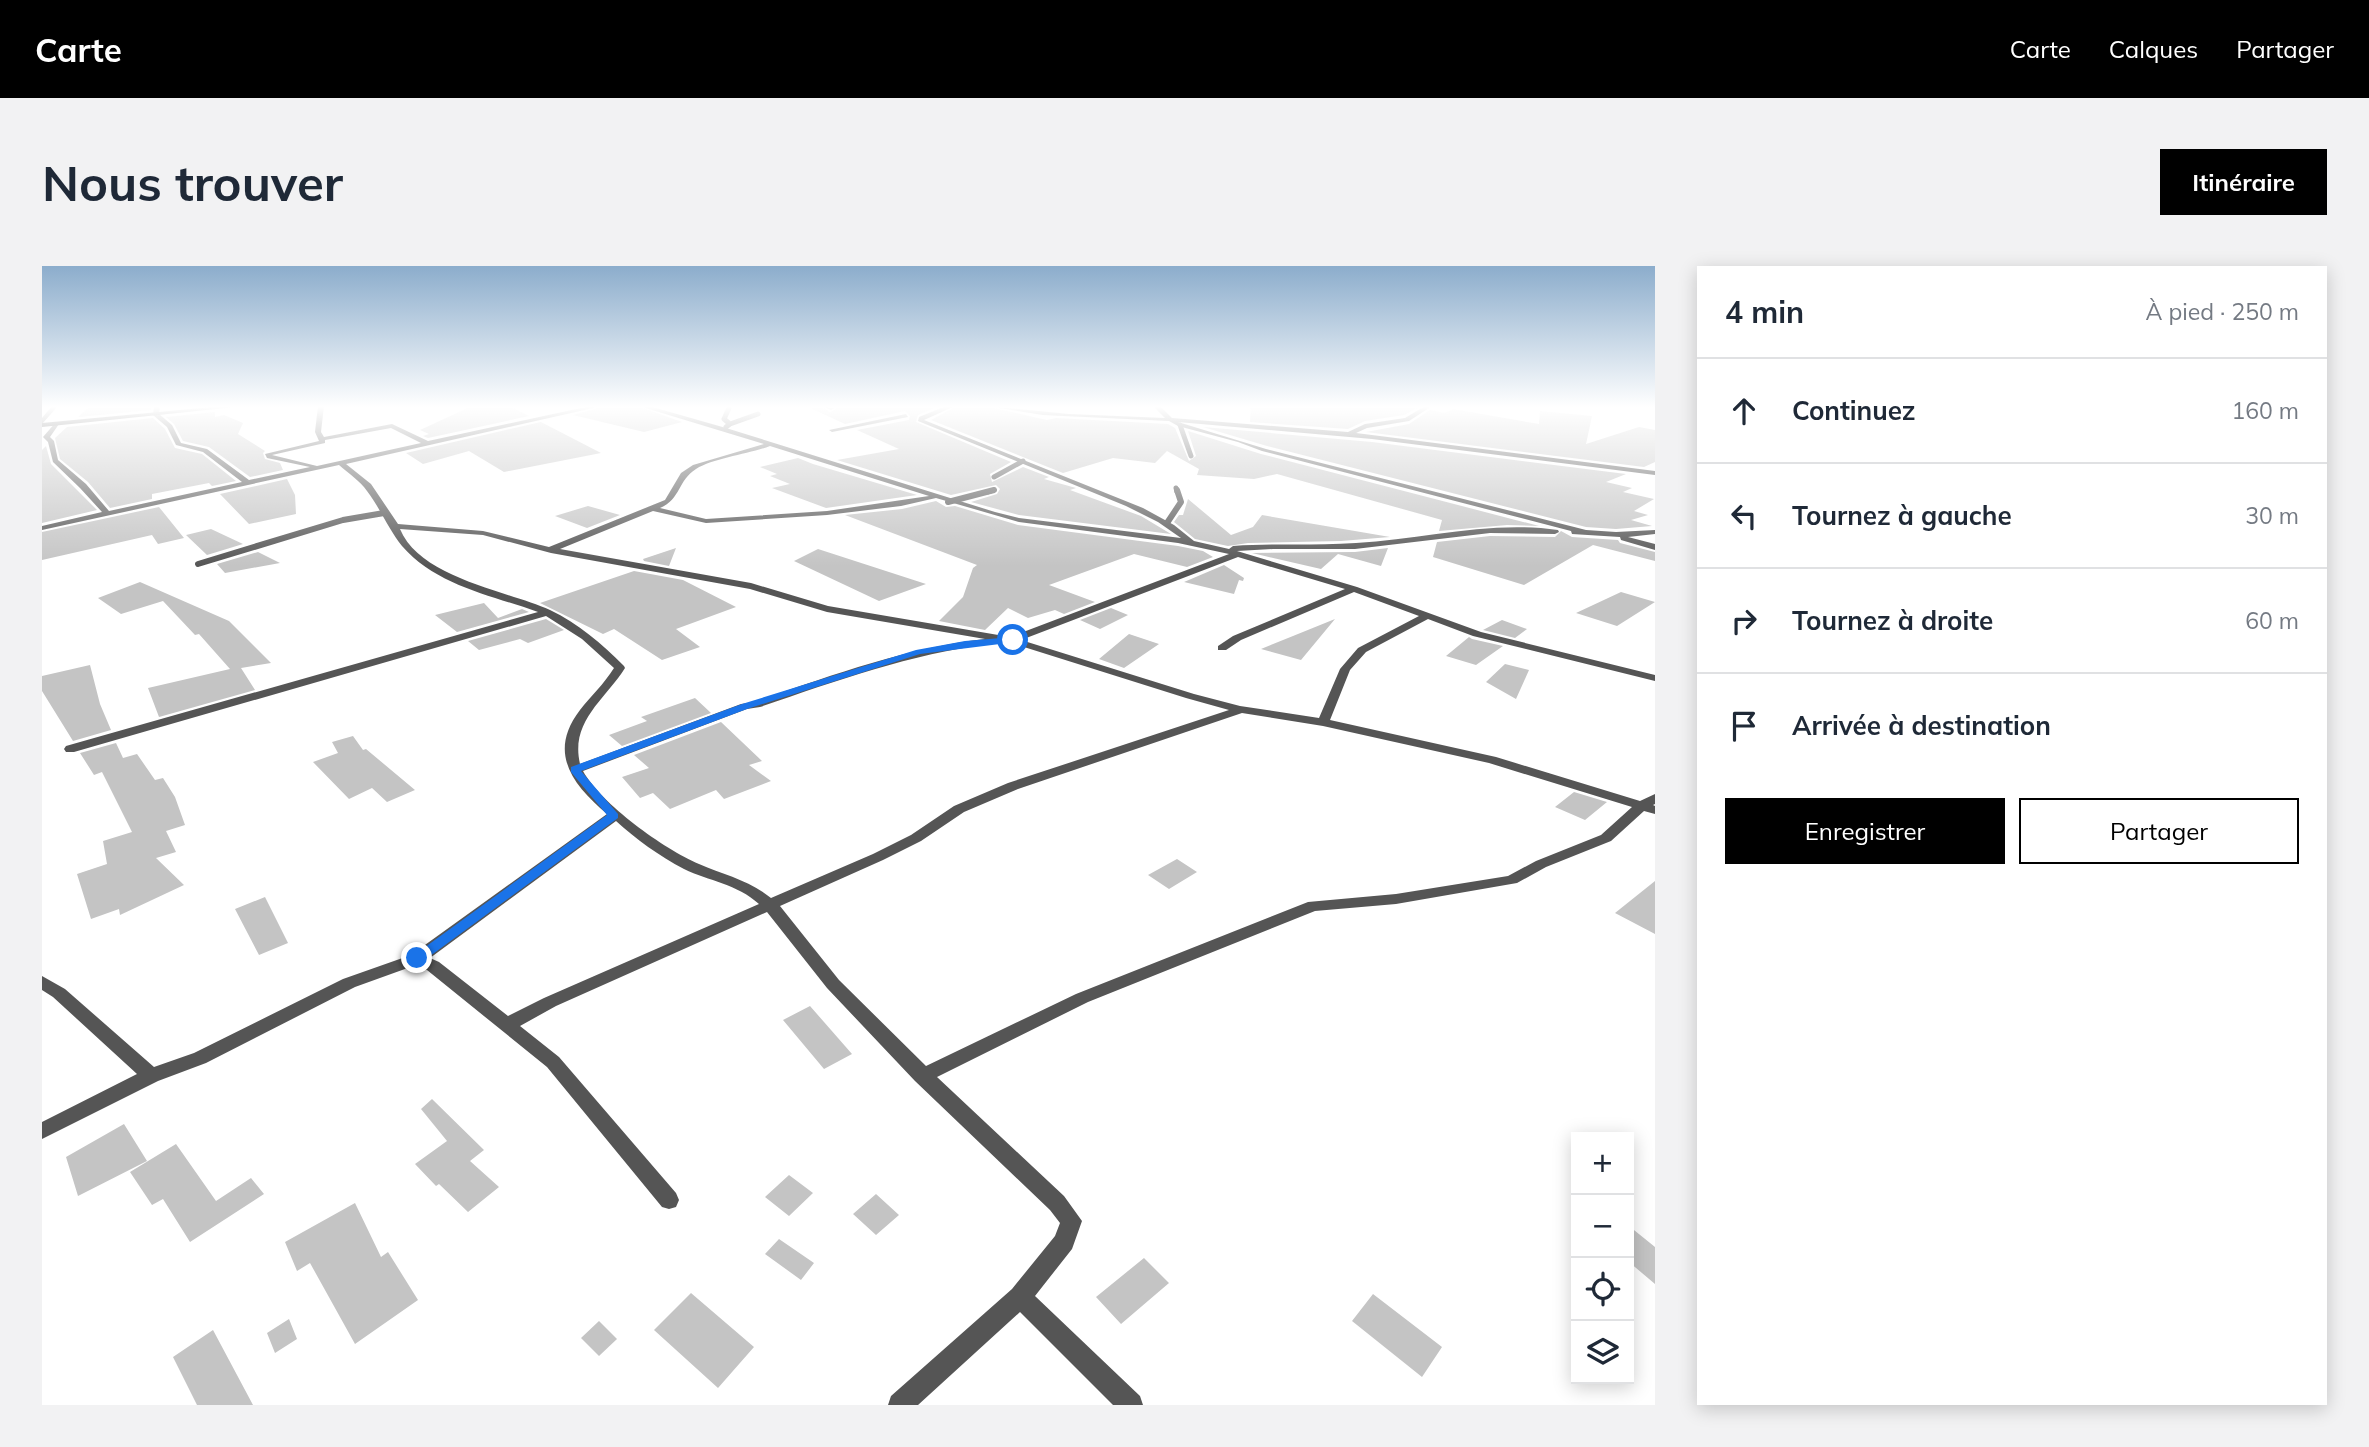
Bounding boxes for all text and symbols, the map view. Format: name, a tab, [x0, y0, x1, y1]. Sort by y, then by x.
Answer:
text: Carte	[35, 29, 122, 70]
text: Carte	[2010, 34, 2071, 64]
text: Calques	[2109, 34, 2198, 64]
text: Partager	[2236, 34, 2334, 64]
button: Itinéraire	[2160, 149, 2327, 215]
text: Nous trouver	[42, 152, 343, 213]
text: 4 min	[1725, 293, 1804, 331]
text: À pied · 250 m	[2146, 297, 2299, 326]
icon: ahead	[1725, 392, 1763, 430]
text: Continuez	[1792, 394, 1916, 427]
text: 160 m	[2231, 396, 2299, 425]
icon: left	[1725, 497, 1763, 535]
text: Tournez à gauche	[1792, 499, 2012, 532]
text: 30 m	[2245, 501, 2299, 530]
icon: right	[1725, 602, 1763, 640]
text: Tournez à droite	[1792, 604, 1993, 637]
text: 60 m	[2245, 606, 2299, 635]
route start	[997, 624, 1028, 655]
icon: arrive	[1725, 707, 1763, 745]
text: Arrivée à destination	[1792, 709, 2051, 742]
button: Enregistrer	[1725, 798, 2005, 864]
button: Partager	[2019, 798, 2299, 864]
route end	[401, 942, 432, 973]
map controls	[1571, 1132, 1634, 1384]
button: +	[1571, 1132, 1634, 1195]
button: −	[1571, 1195, 1634, 1258]
button: locate	[1571, 1258, 1634, 1321]
button: layers	[1571, 1321, 1634, 1384]

